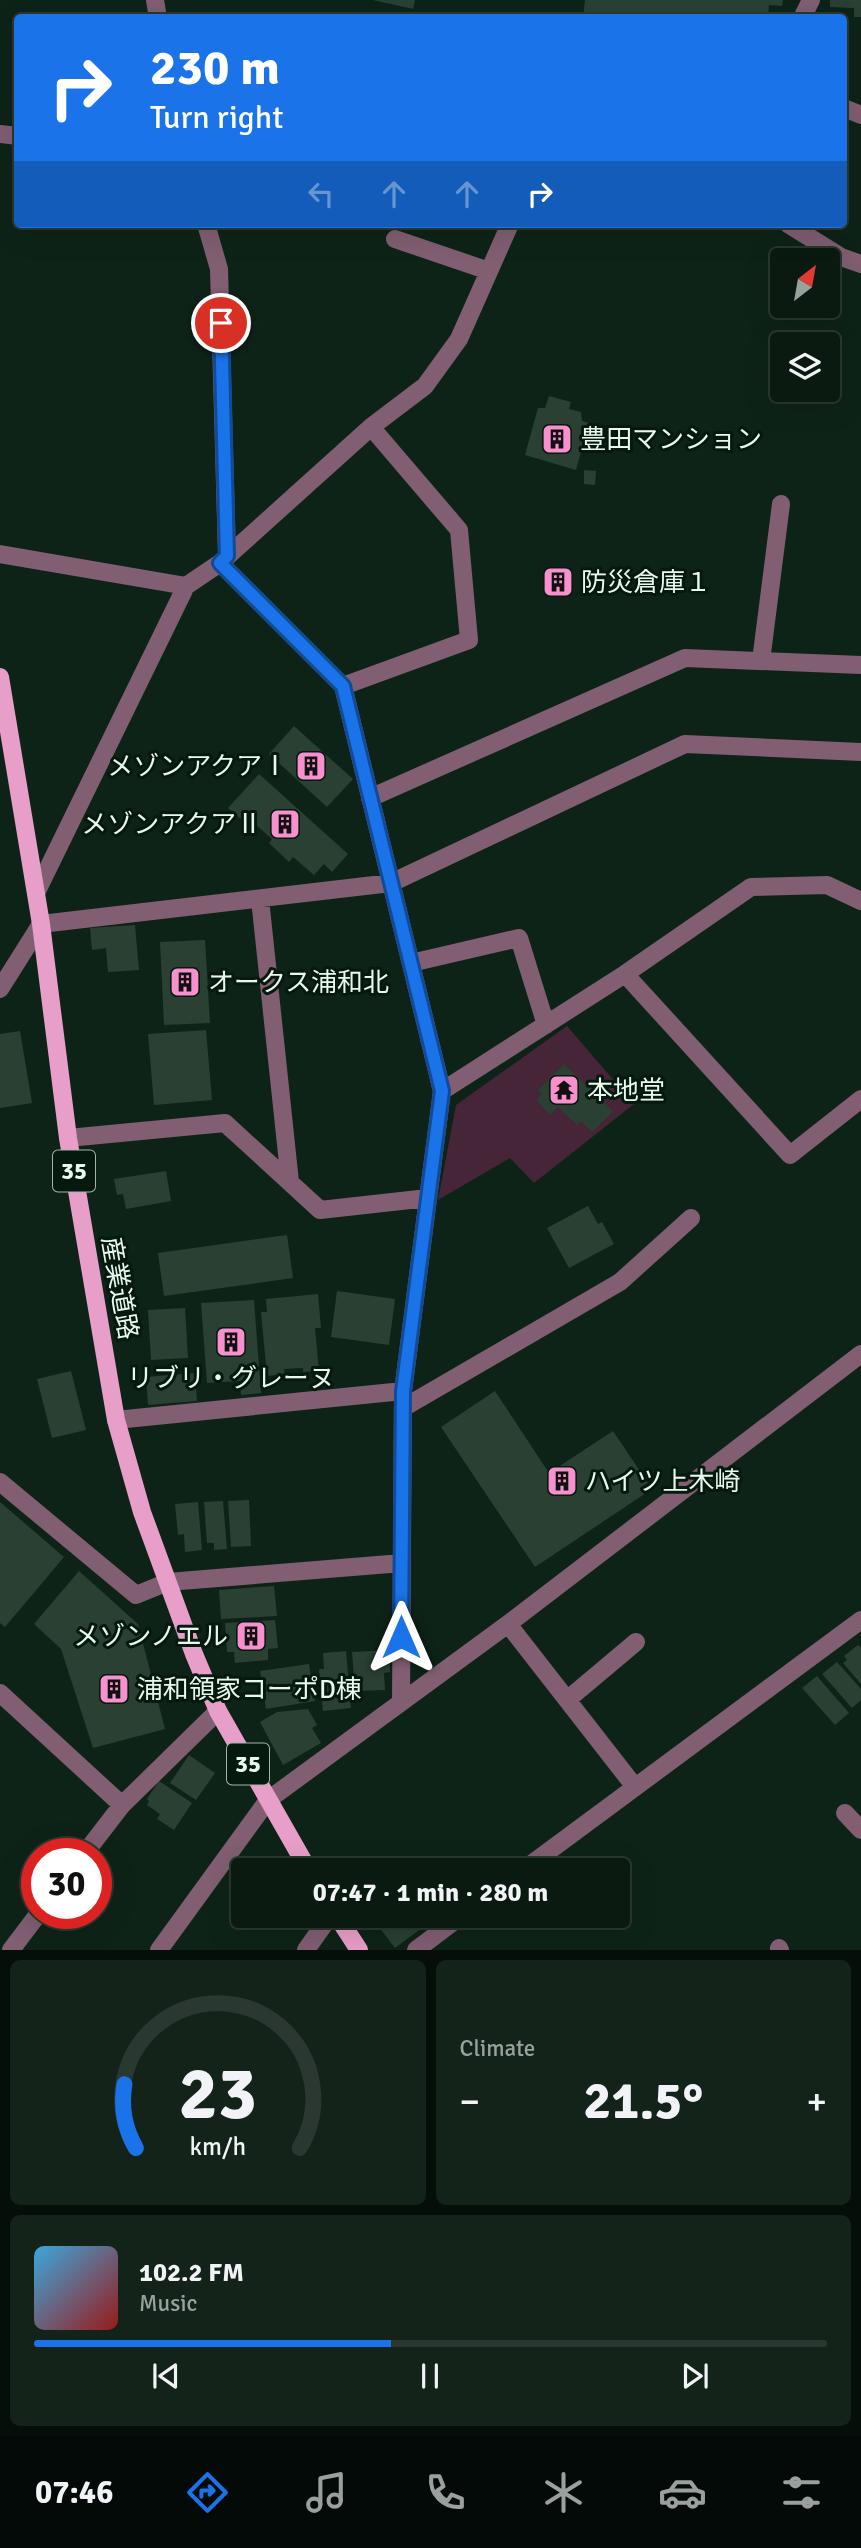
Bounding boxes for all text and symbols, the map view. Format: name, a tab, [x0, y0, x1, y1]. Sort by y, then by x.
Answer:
text: 230 m	[150, 38, 280, 98]
icon: right	[35, 42, 126, 133]
text: Turn right	[150, 98, 283, 137]
icon: left	[302, 175, 340, 213]
icon: ahead	[375, 175, 413, 213]
icon: ahead	[448, 175, 486, 213]
icon: right	[521, 175, 559, 213]
north arrow	[770, 248, 840, 318]
map controls	[770, 248, 840, 402]
pin	[191, 293, 251, 353]
icon: arrive	[202, 304, 240, 342]
button: layers	[770, 332, 840, 402]
building icon: 豊田マンション	[540, 422, 574, 456]
place label: 豊田マンション	[580, 424, 762, 456]
building icon: 防災倉庫１	[541, 565, 575, 599]
place label: 防災倉庫１	[581, 567, 711, 599]
building icon: メゾンアクアⅠ	[294, 749, 328, 783]
place label: メゾンアクアⅠ	[107, 751, 288, 783]
building icon: メゾンアクアⅡ	[268, 807, 302, 841]
place label: メゾンアクアⅡ	[81, 809, 262, 841]
building icon: オークス浦和北	[168, 965, 202, 999]
place label: オークス浦和北	[208, 967, 389, 999]
temple icon: 本地堂	[547, 1073, 581, 1107]
place label: 本地堂	[587, 1075, 665, 1107]
road number: 35	[53, 1150, 95, 1191]
street label: 産業道路	[94, 1234, 144, 1342]
building icon: リブリ・グレーヌ	[214, 1325, 248, 1359]
place label: リブリ・グレーヌ	[127, 1363, 335, 1395]
building icon: ハイツ上木崎	[545, 1464, 579, 1498]
place label: ハイツ上木崎	[585, 1466, 740, 1498]
position arrow	[364, 1600, 438, 1674]
building icon: メゾンノエル	[234, 1619, 268, 1653]
place label: メゾンノエル	[73, 1621, 228, 1653]
building icon: 浦和領家コーポD棟	[97, 1672, 131, 1706]
place label: 浦和領家コーポD棟	[137, 1674, 362, 1706]
road number: 35	[227, 1744, 269, 1784]
speed limit sign: 30	[21, 1838, 112, 1929]
text: 07:47 · 1 min · 280 m	[313, 1877, 548, 1909]
text: Climate	[460, 2034, 535, 2063]
text: 23	[178, 2051, 257, 2140]
text: 21.5°	[583, 2069, 703, 2133]
text: −	[460, 2078, 480, 2125]
text: +	[806, 2078, 827, 2125]
text: km/h	[189, 2131, 246, 2162]
text: 102.2 FM	[139, 2257, 244, 2289]
text: Music	[139, 2289, 197, 2318]
icon: previous	[147, 2357, 185, 2395]
icon: pause	[411, 2357, 449, 2395]
icon: next	[676, 2357, 714, 2395]
icon: directions	[183, 2468, 232, 2517]
icon: music	[302, 2468, 351, 2517]
icon: phone	[421, 2468, 470, 2517]
icon: climate	[539, 2468, 588, 2517]
icon: car	[658, 2468, 707, 2517]
icon: filters	[777, 2468, 826, 2517]
text: 07:46	[35, 2473, 113, 2512]

